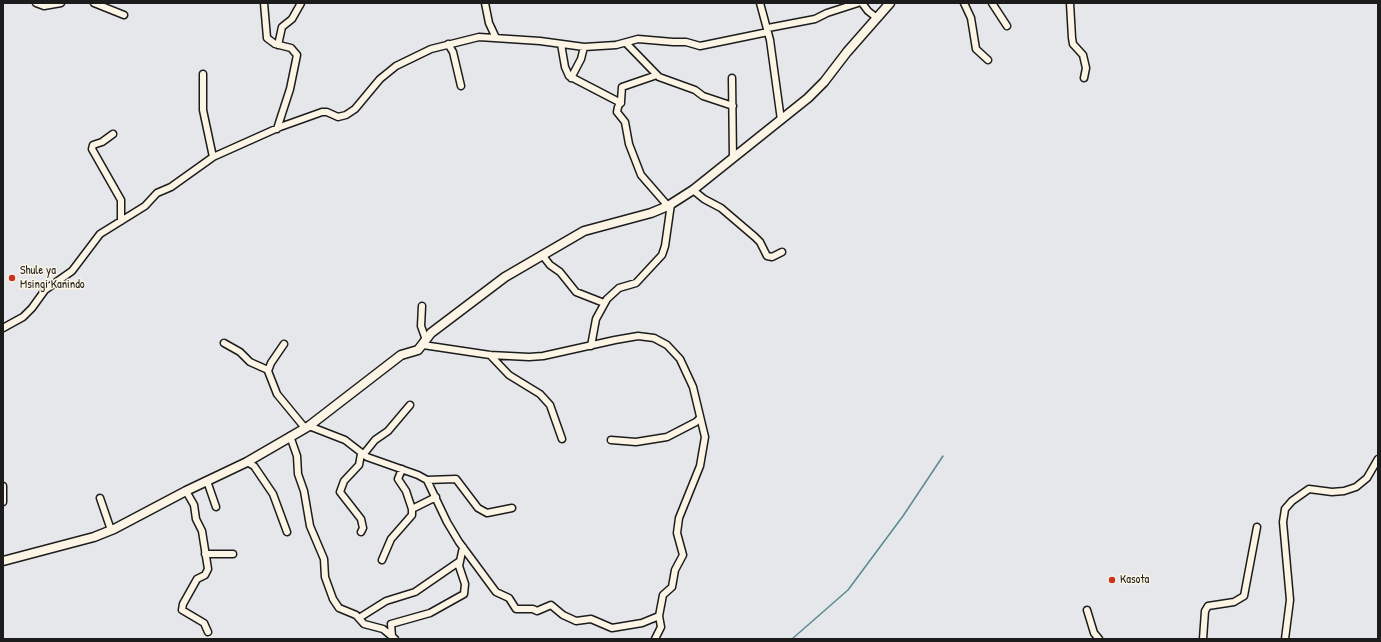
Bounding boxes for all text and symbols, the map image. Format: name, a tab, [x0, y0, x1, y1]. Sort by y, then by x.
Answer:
place label: Shule ya Msingi Kanindo	[20, 264, 85, 292]
marker: Shule ya Msingi Kanindo	[7, 273, 17, 283]
place label: Kasota	[1120, 573, 1149, 587]
marker: Kasota	[1107, 575, 1117, 585]

